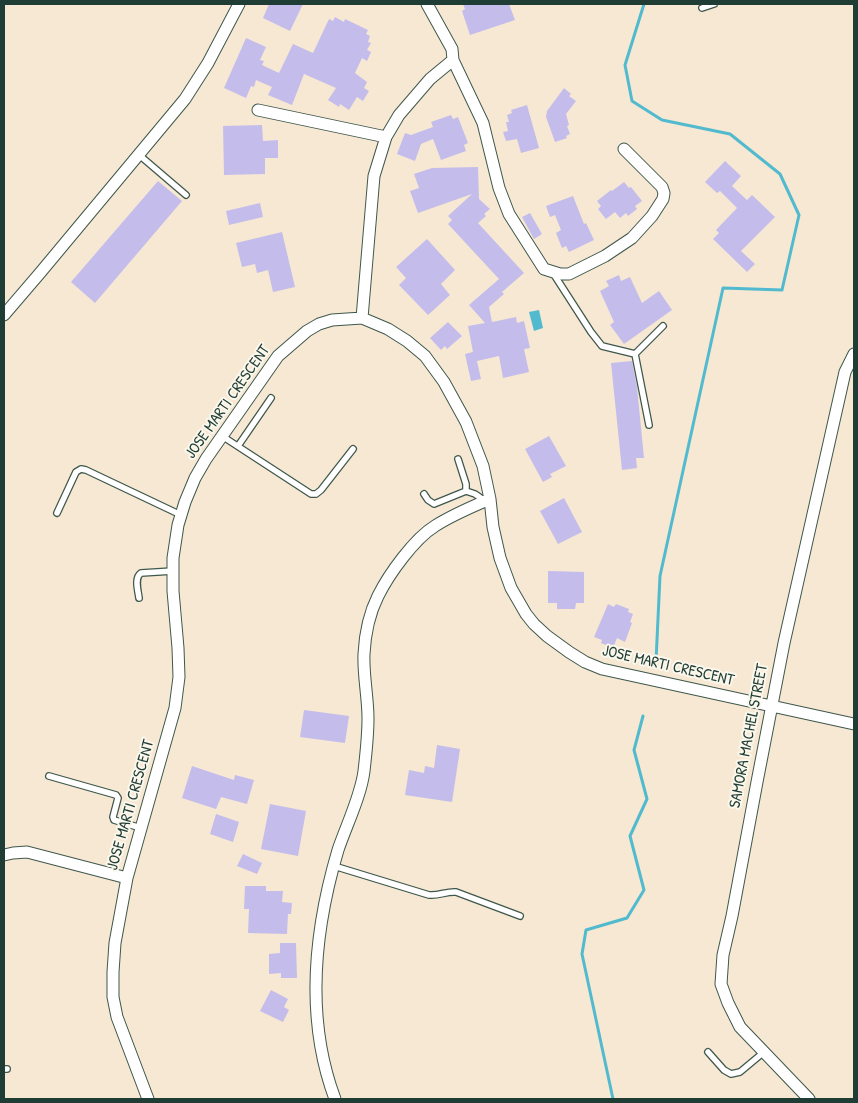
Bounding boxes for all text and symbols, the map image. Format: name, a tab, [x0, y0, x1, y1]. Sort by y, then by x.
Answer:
street label: JOSE MARTI CRESCENT	[182, 341, 274, 463]
street label: JOSE MARTI CRESCENT	[600, 641, 736, 691]
street label: SAMORA MACHEL STREET	[726, 662, 772, 810]
street label: JOSE MARTI CRESCENT	[103, 738, 159, 872]

